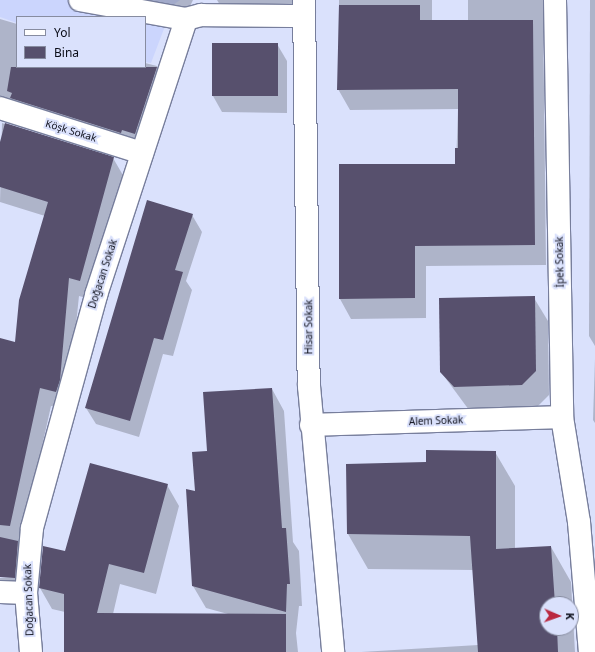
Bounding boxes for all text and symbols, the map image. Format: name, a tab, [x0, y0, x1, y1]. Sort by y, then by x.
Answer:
legend	[16, 16, 146, 68]
text: Yol	[54, 24, 71, 41]
text: Bina	[54, 44, 79, 61]
street label: Köşk Sokak	[44, 118, 98, 144]
street label: İpek Sokak	[554, 236, 566, 288]
street label: Doğacan Sokak	[86, 238, 120, 310]
street label: Hisar Sokak	[303, 300, 315, 354]
street label: Alem Sokak	[409, 414, 463, 428]
street label: Doğacan Sokak	[22, 564, 36, 636]
north arrow	[539, 596, 579, 636]
text: K	[563, 612, 578, 620]

